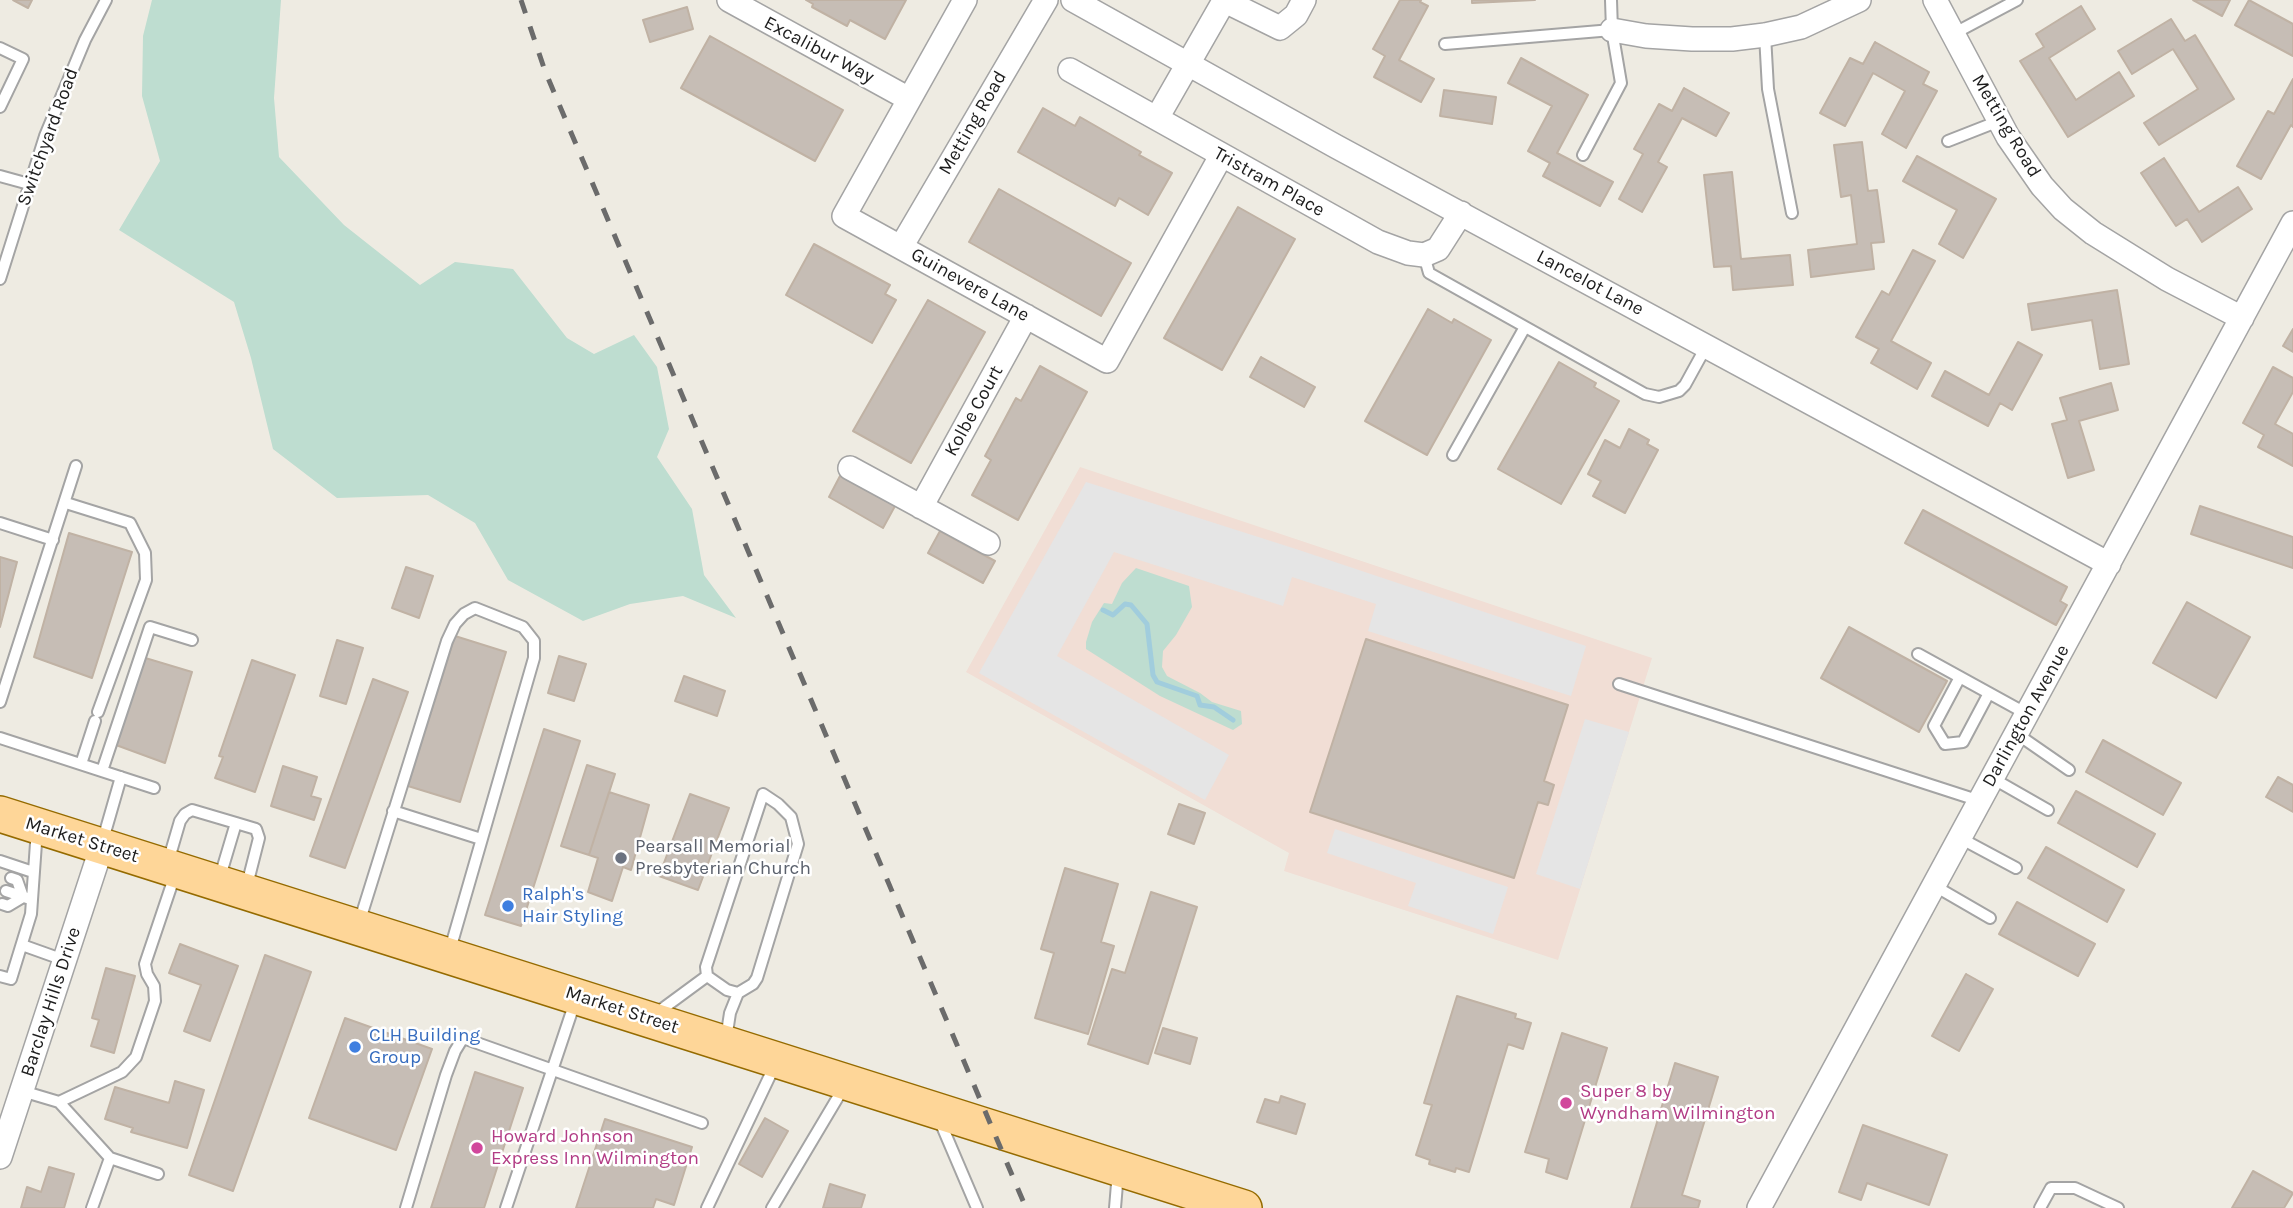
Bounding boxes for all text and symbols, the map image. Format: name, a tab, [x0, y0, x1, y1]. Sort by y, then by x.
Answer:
street label: Excalibur Way	[760, 11, 878, 89]
street label: Switchyard Road	[12, 65, 84, 209]
street label: Metting Road	[934, 67, 1012, 179]
street label: Metting Road	[1966, 70, 2046, 182]
street label: Tristram Place	[1210, 142, 1328, 222]
street label: Guinevere Lane	[907, 243, 1033, 327]
street label: Lancelot Lane	[1532, 245, 1648, 321]
street label: Kolbe Court	[940, 362, 1008, 460]
street label: Darlington Avenue	[1977, 641, 2075, 791]
street label: Market Street	[22, 812, 142, 868]
place label: Pearsall Memorial Presbyterian Church	[635, 836, 811, 880]
marker: Pearsall Memorial Presbyterian Church	[613, 850, 629, 866]
place label: Ralph's Hair Styling	[522, 884, 623, 928]
marker: Ralph's Hair Styling	[500, 898, 516, 914]
street label: Barclay Hills Drive	[16, 924, 86, 1080]
street label: Market Street	[563, 981, 681, 1039]
place label: CLH Building Group	[369, 1025, 480, 1069]
marker: CLH Building Group	[347, 1039, 363, 1055]
place label: Super 8 by Wyndham Wilmington	[1580, 1081, 1775, 1125]
marker: Super 8 by Wyndham Wilmington	[1558, 1095, 1574, 1111]
place label: Howard Johnson Express Inn Wilmington	[491, 1126, 699, 1170]
marker: Howard Johnson Express Inn Wilmington	[469, 1140, 485, 1156]

